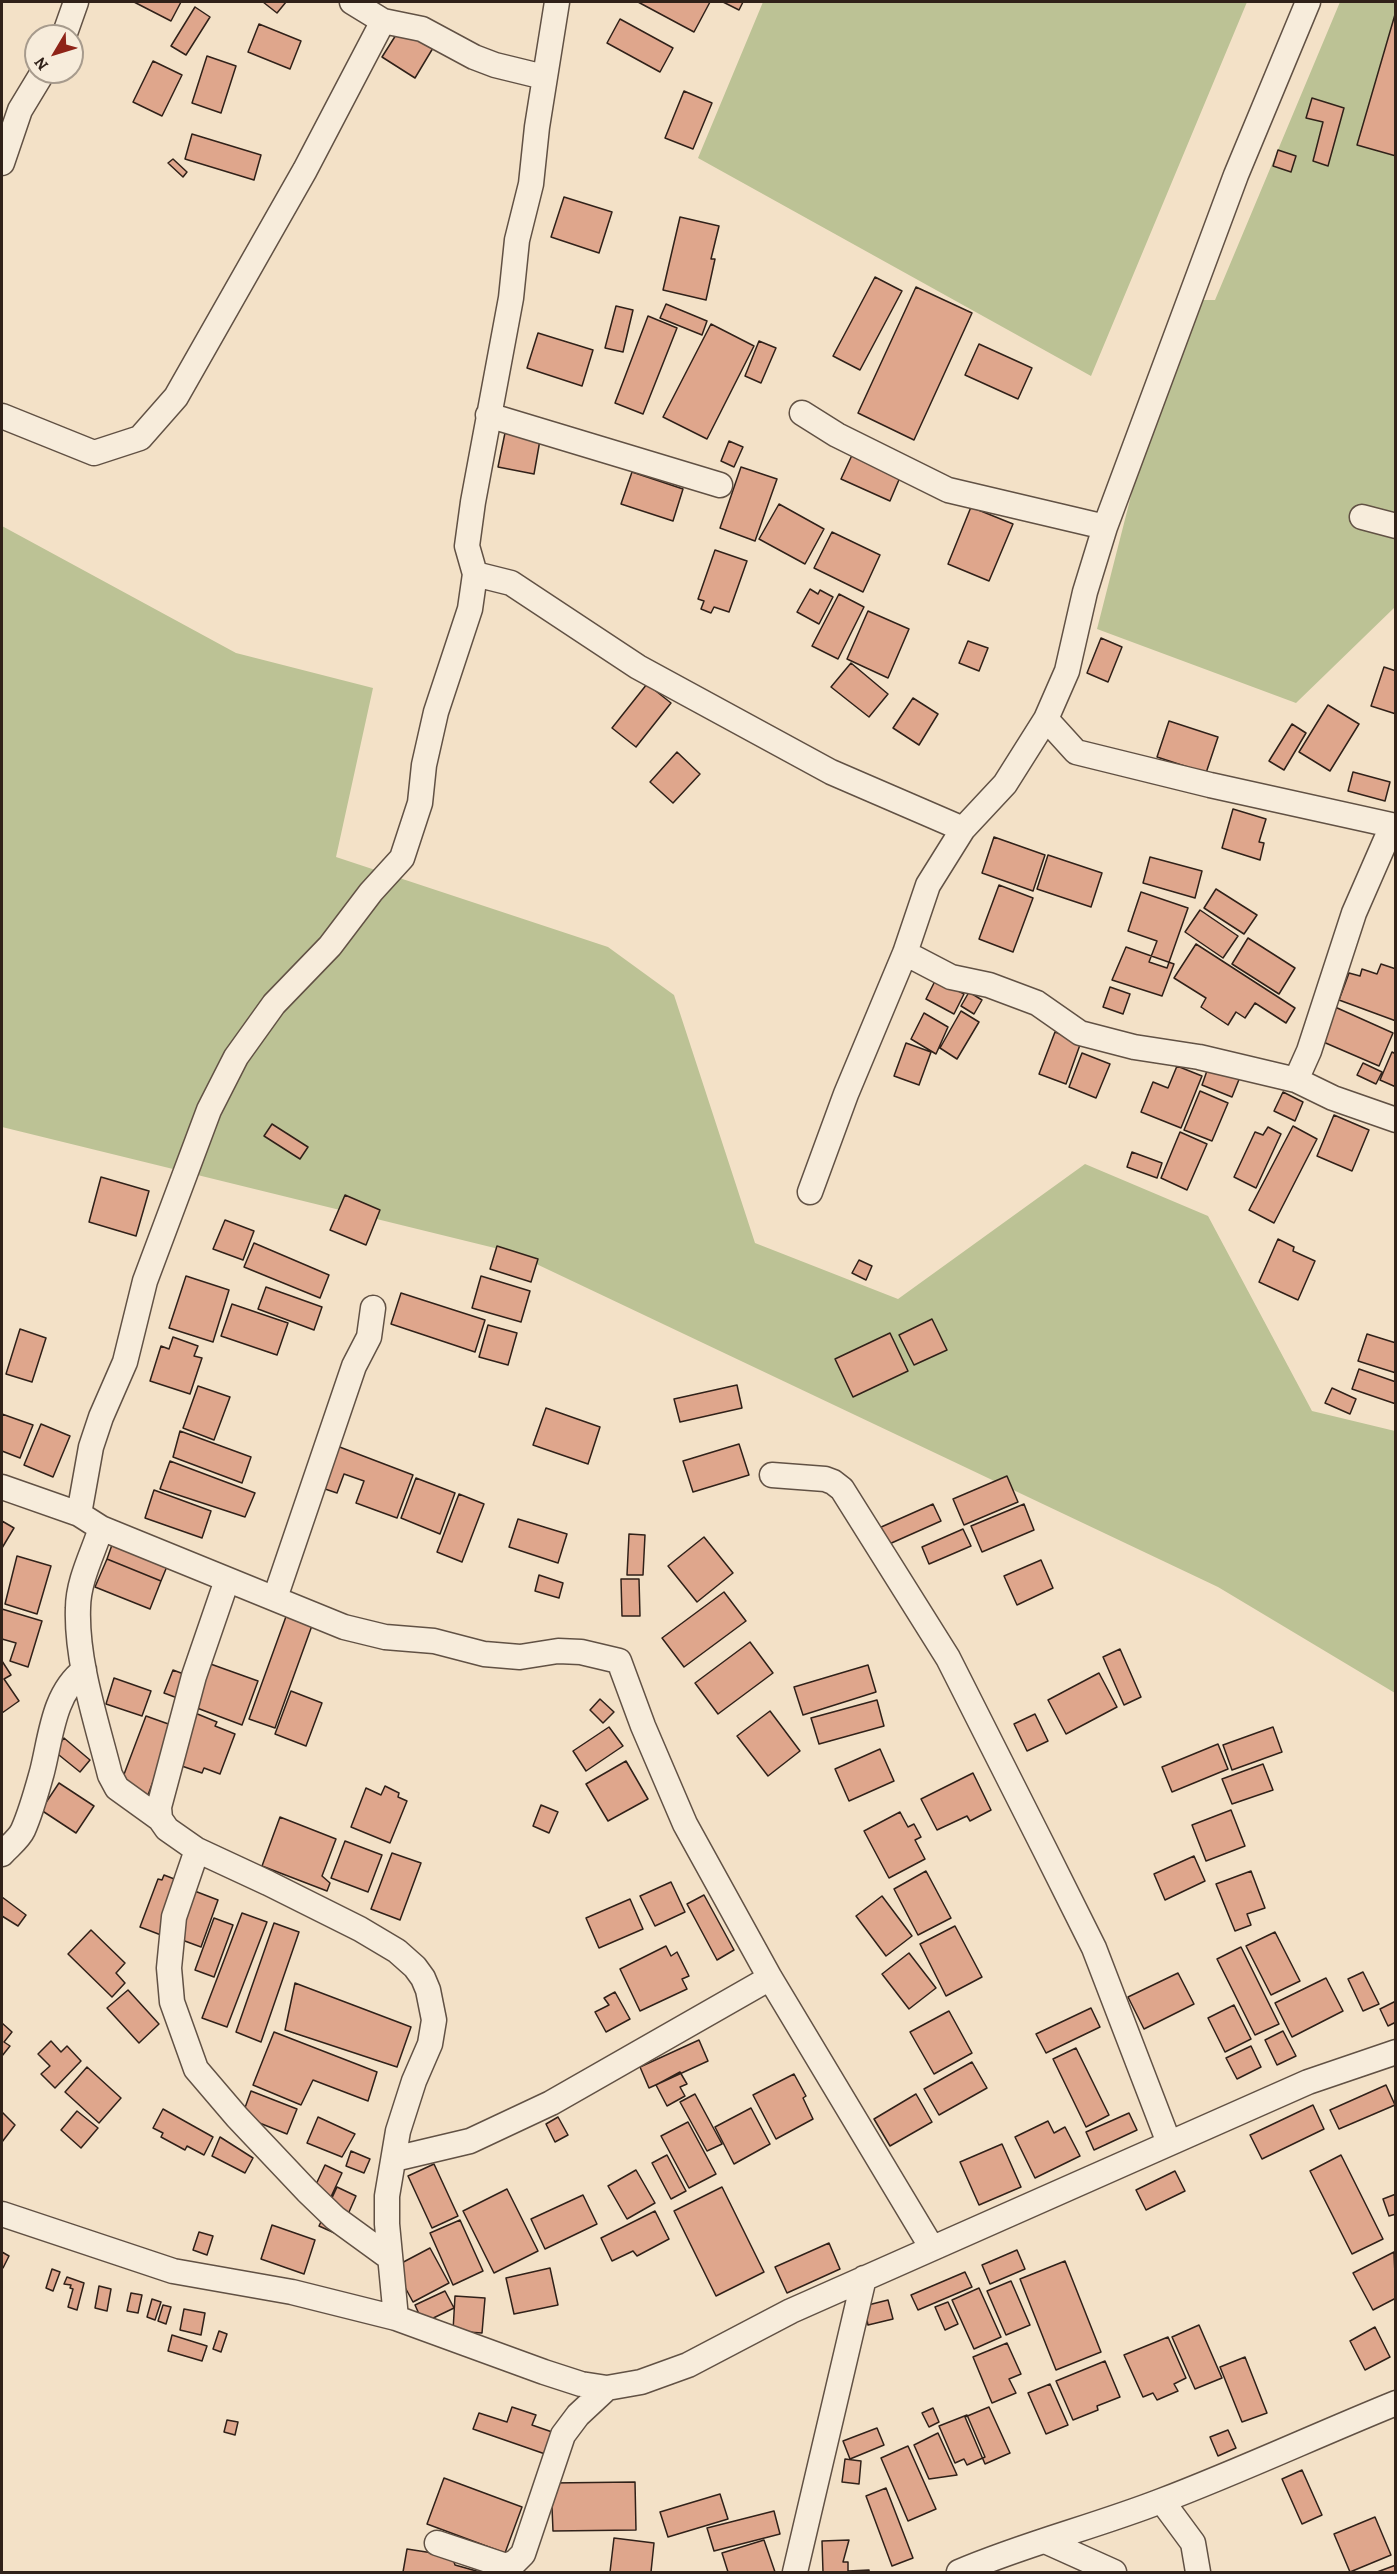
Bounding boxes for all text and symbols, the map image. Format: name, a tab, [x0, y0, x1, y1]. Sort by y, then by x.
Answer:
north arrow	[24, 24, 84, 84]
text: N	[29, 52, 54, 75]

